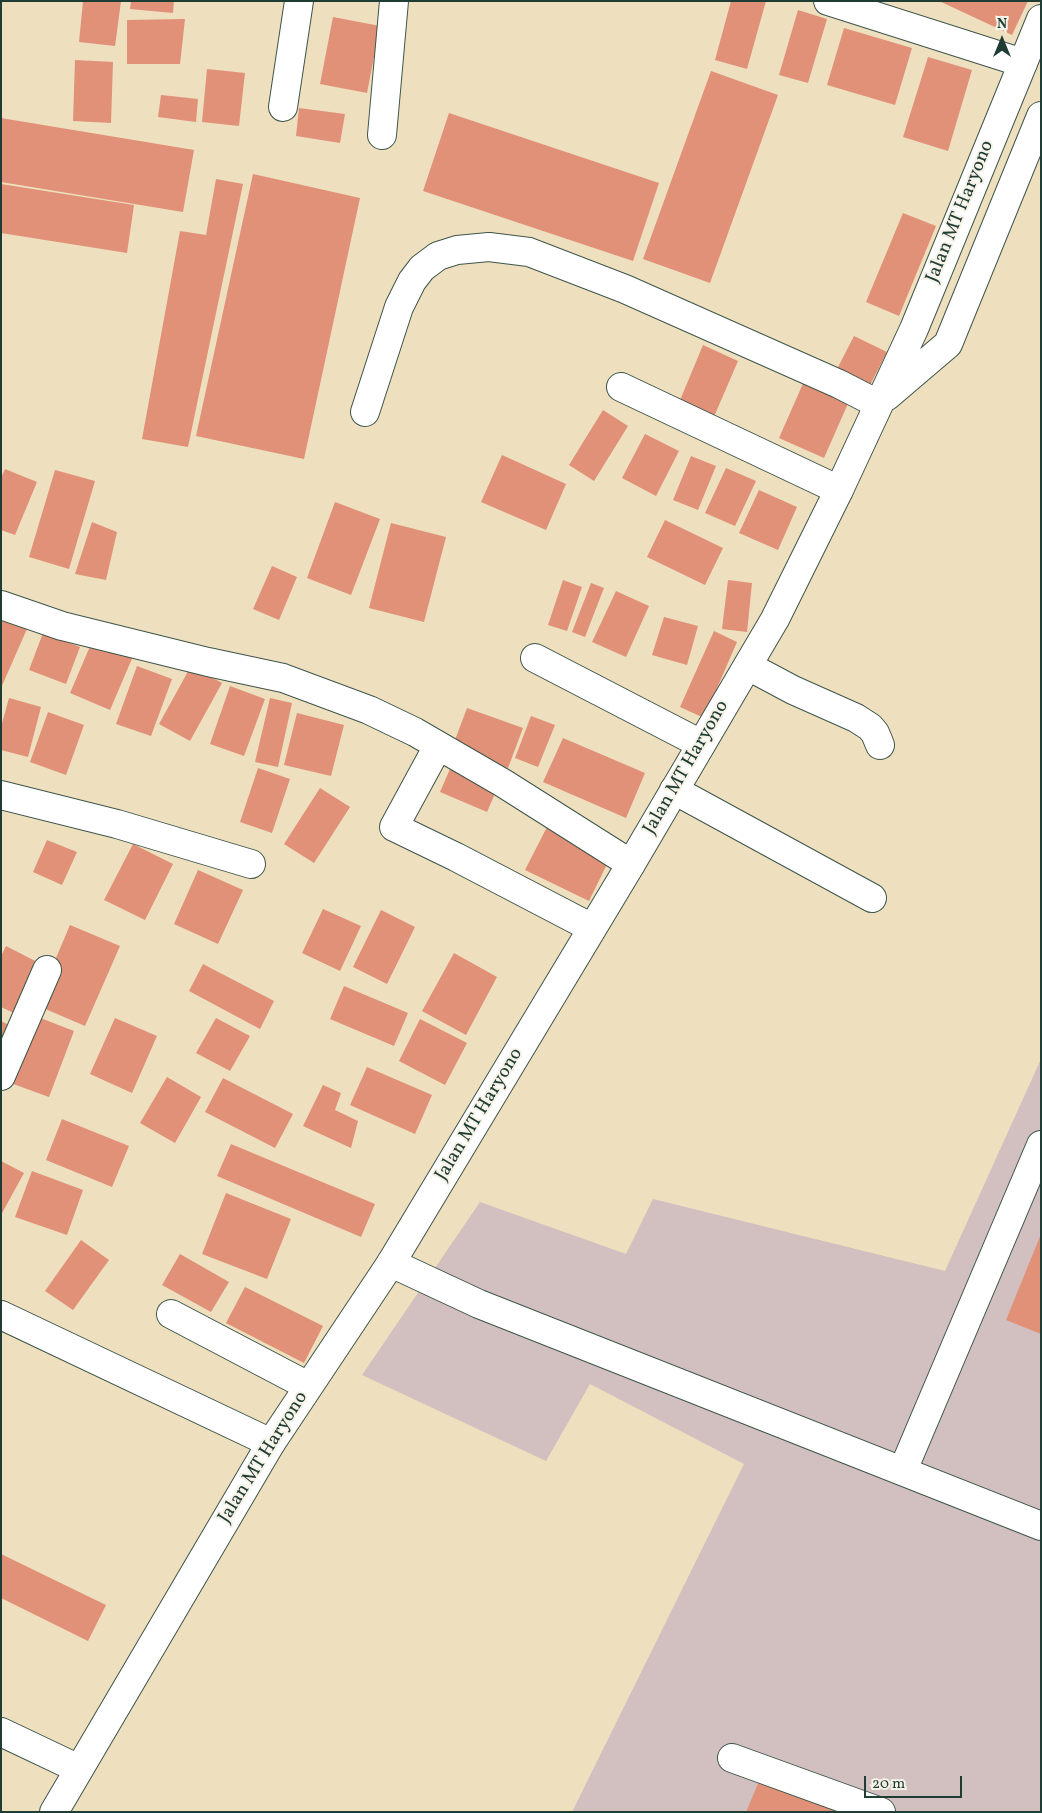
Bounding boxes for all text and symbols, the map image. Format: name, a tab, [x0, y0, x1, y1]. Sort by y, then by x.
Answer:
north arrow	[977, 15, 1027, 65]
text: N	[997, 15, 1007, 34]
street label: Jalan MT Haryono	[922, 138, 1000, 286]
street label: Jalan MT Haryono	[639, 697, 735, 839]
street label: Jalan MT Haryono	[431, 1044, 529, 1186]
street label: Jalan MT Haryono	[214, 1388, 314, 1528]
scale bar	[867, 1766, 964, 1798]
text: 20 m	[872, 1774, 905, 1795]

